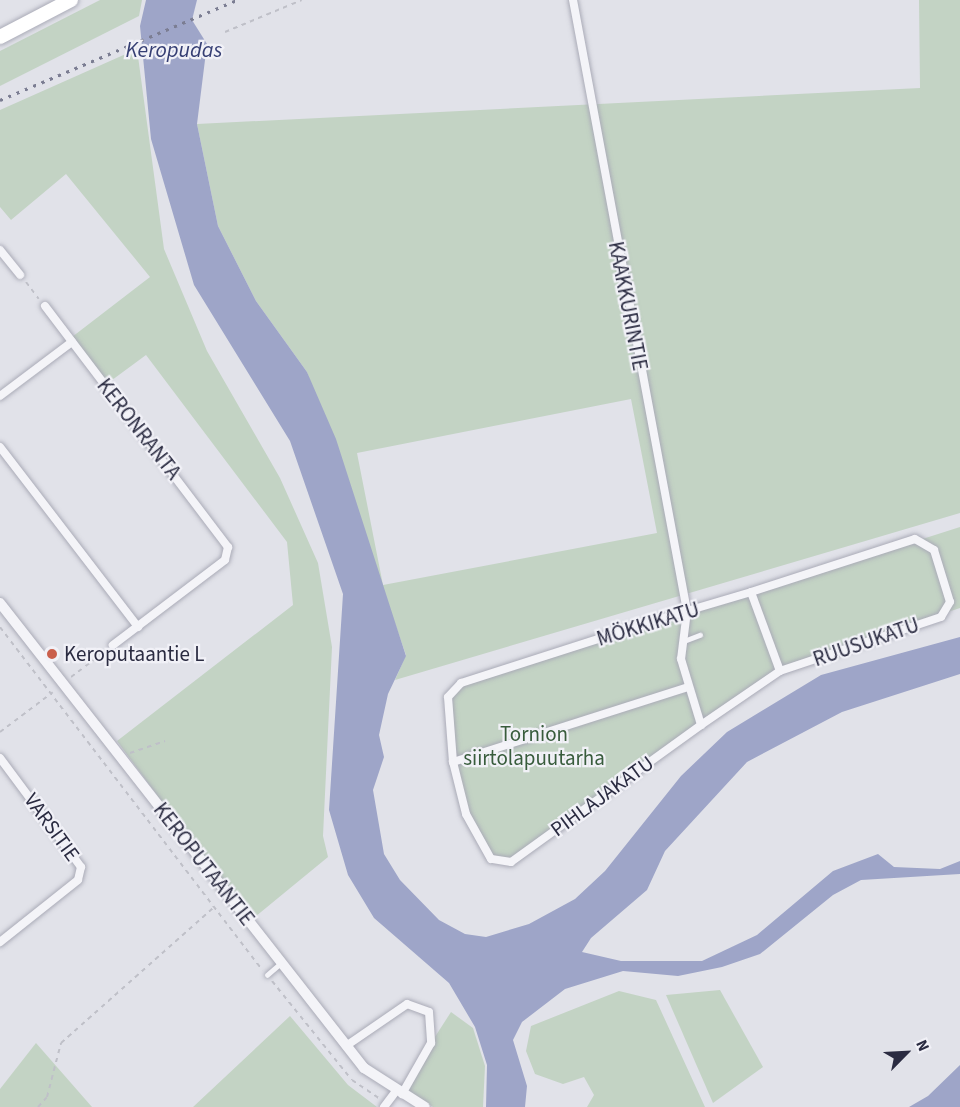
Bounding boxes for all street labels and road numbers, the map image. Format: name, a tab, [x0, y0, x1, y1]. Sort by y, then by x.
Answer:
street label: KAAKKURINTIE	[603, 239, 653, 373]
street label: KERONRANTA	[92, 373, 186, 485]
street label: MÖKKIKATU	[594, 596, 702, 652]
street label: RUUSUKATU	[810, 612, 922, 672]
street label: PIHLAJAKATU	[546, 750, 658, 842]
street label: VARSITIE	[19, 788, 85, 866]
street label: KEROPUTAANTIE	[148, 798, 260, 930]

